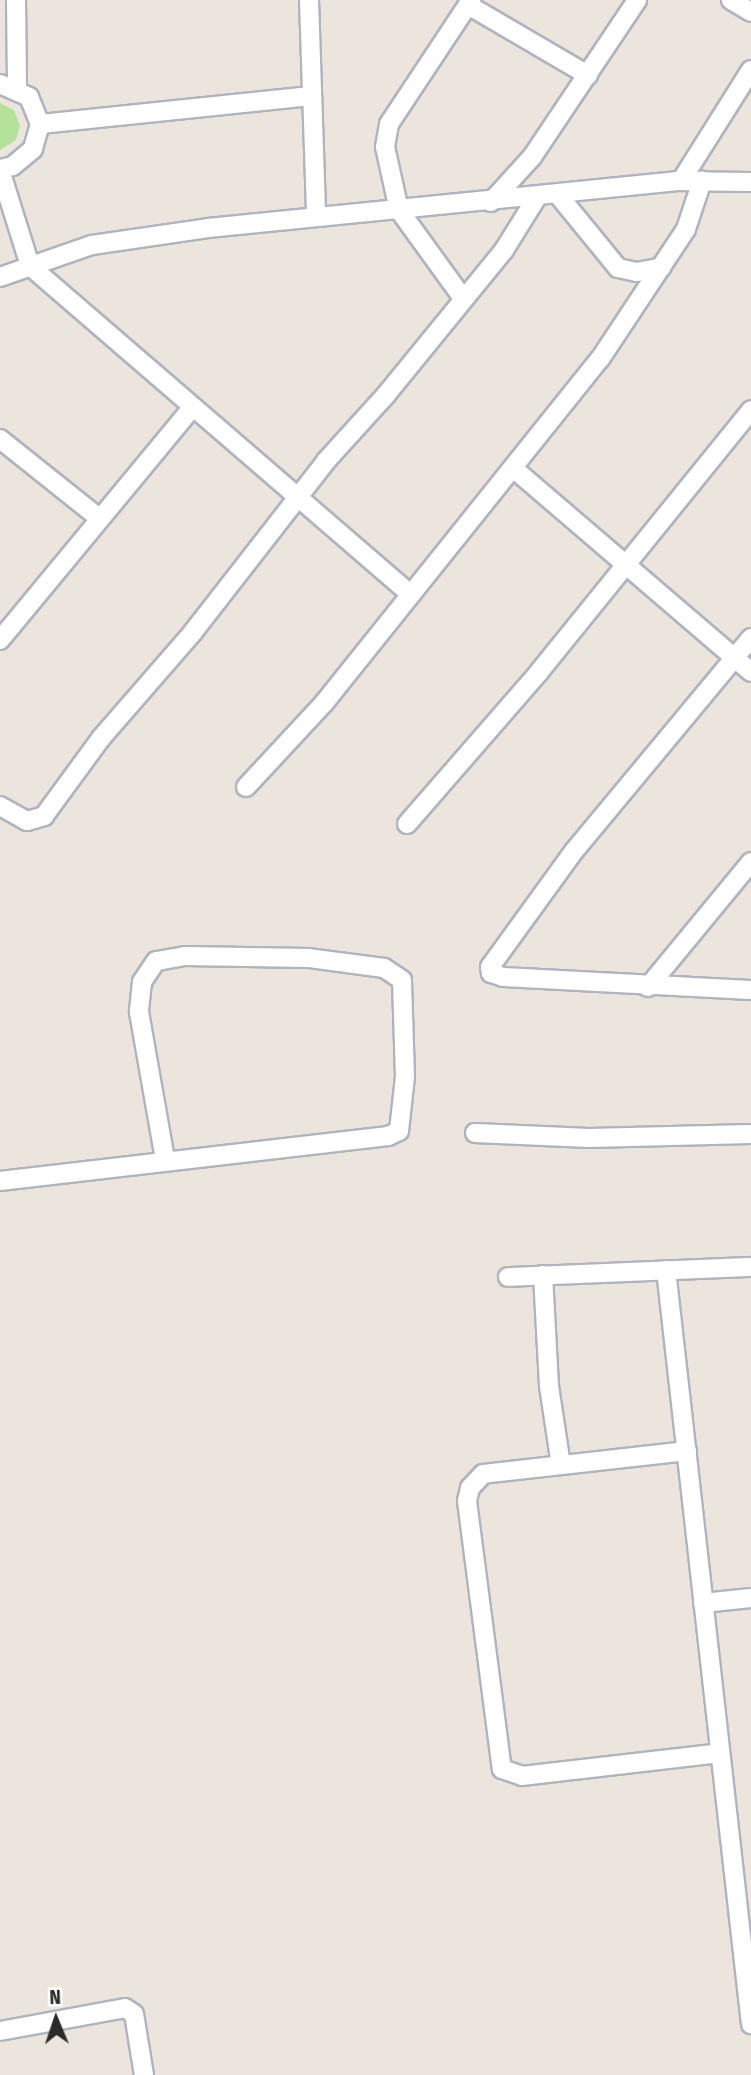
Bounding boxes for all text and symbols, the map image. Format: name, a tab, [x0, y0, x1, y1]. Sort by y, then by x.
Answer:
north arrow	[21, 1984, 91, 2054]
text: N	[49, 1986, 61, 2009]

